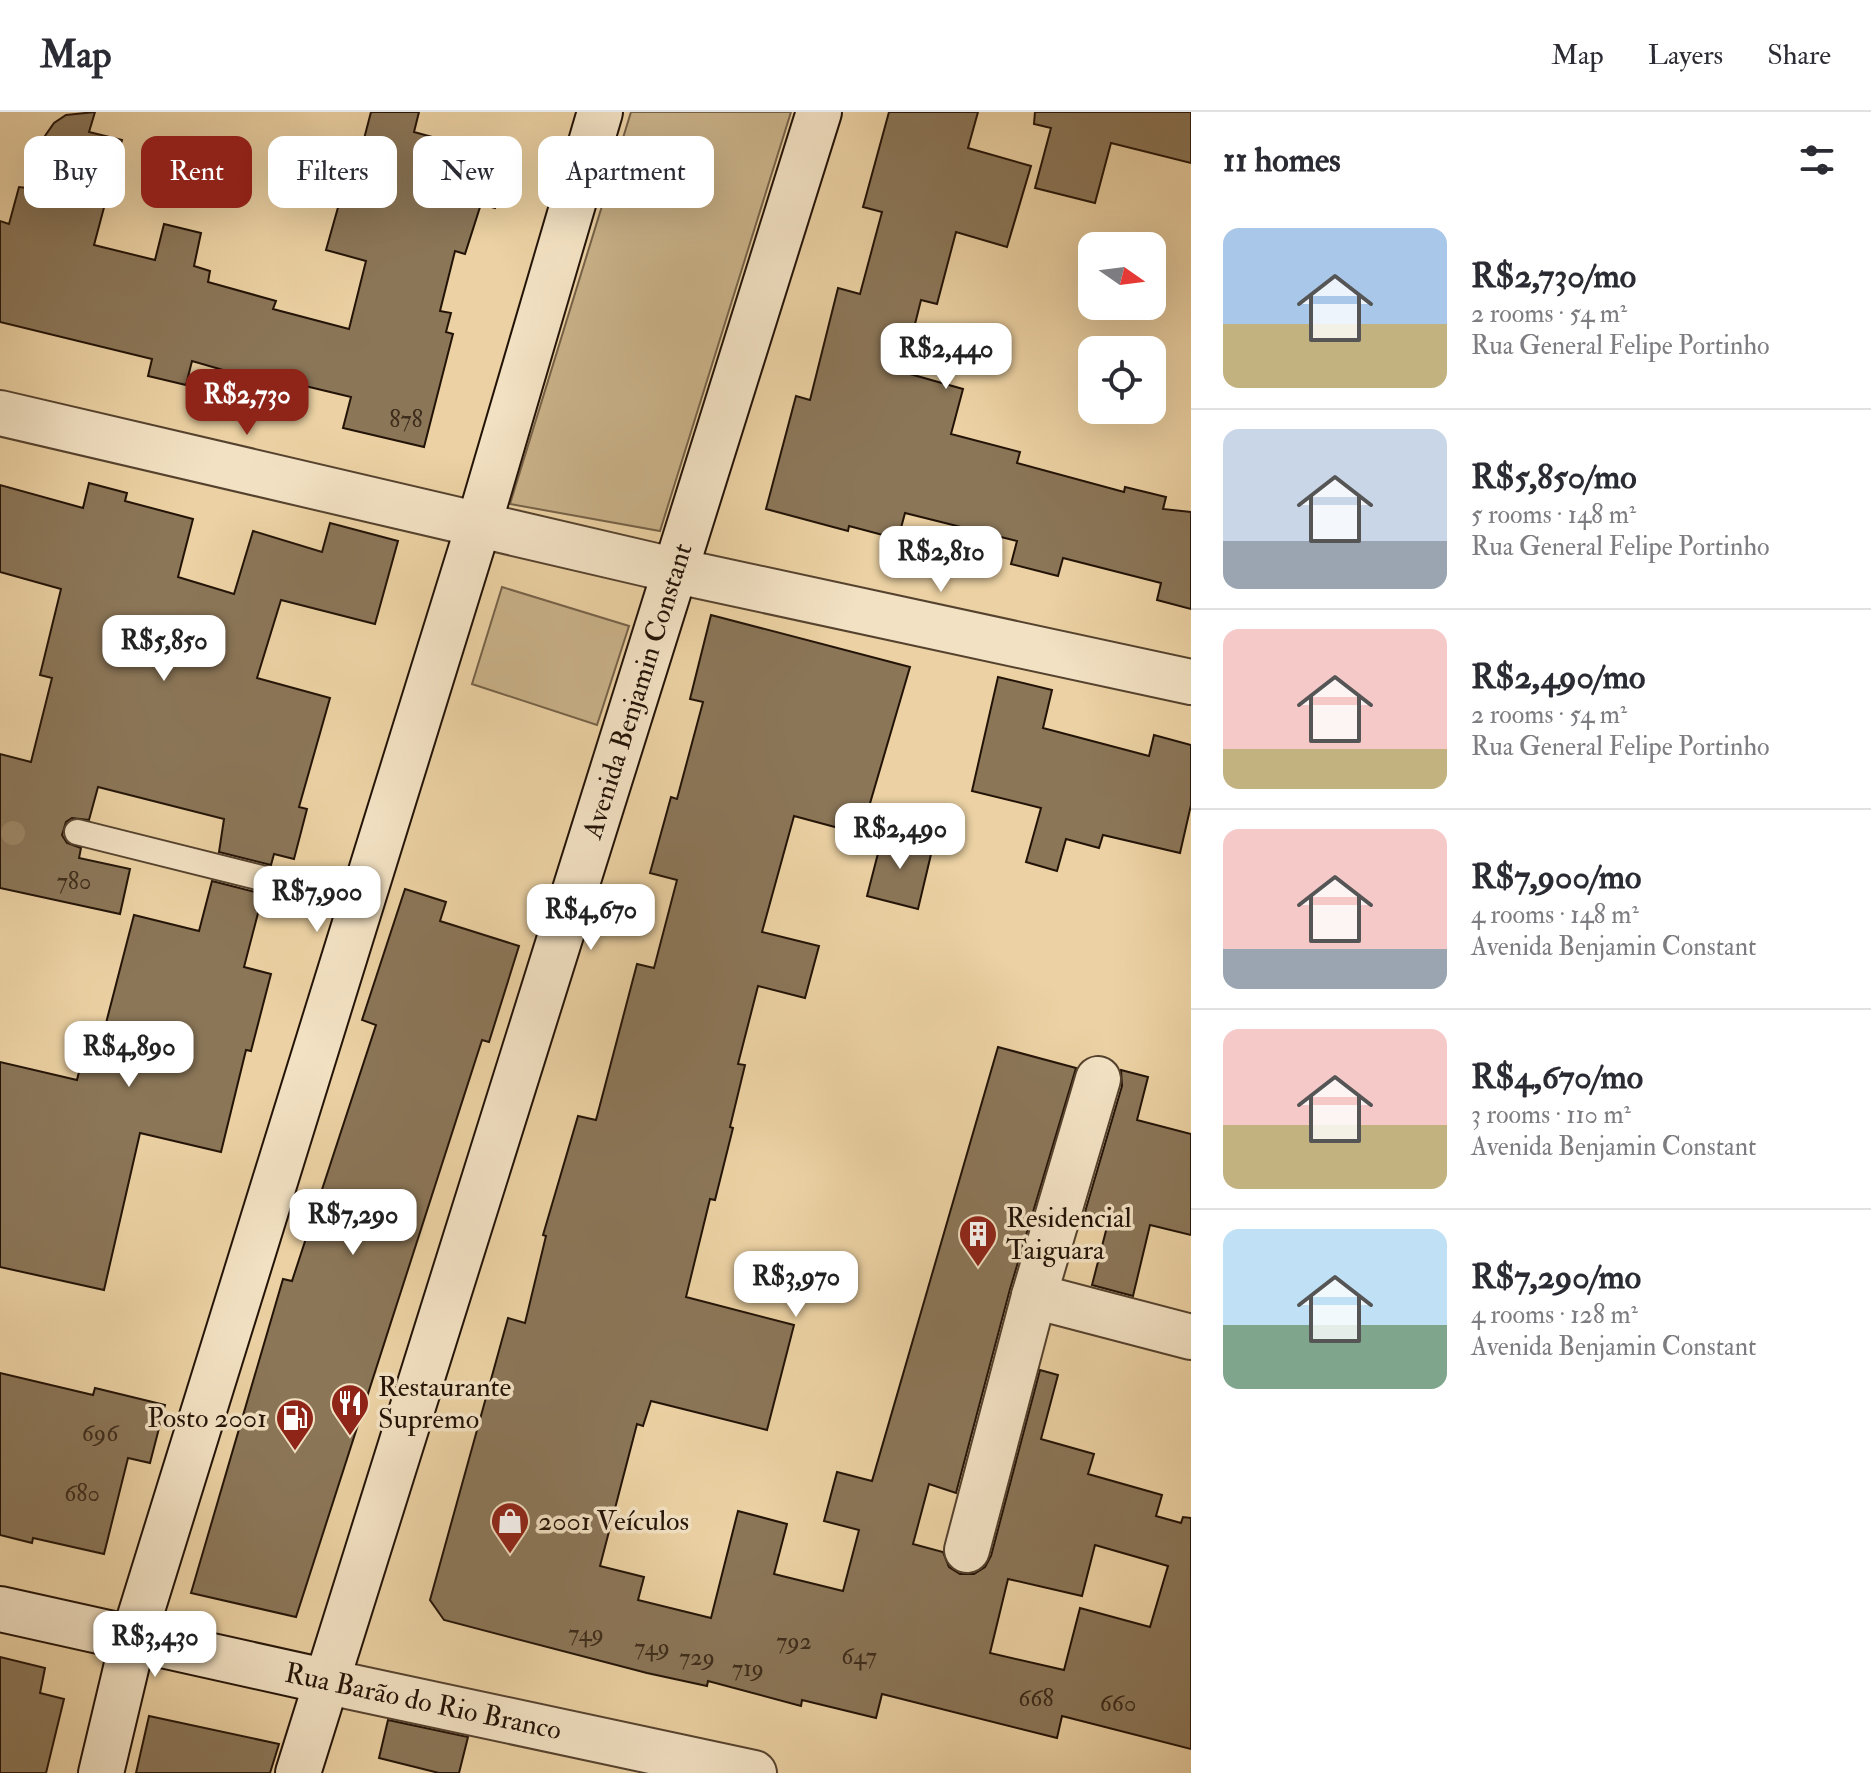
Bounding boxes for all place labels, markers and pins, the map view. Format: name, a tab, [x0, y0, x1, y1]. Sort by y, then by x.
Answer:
pin: R$2,440	[872, 323, 1020, 391]
pin: R$2,730	[173, 369, 321, 437]
pin: R$2,810	[867, 526, 1015, 594]
pin: R$5,850	[90, 615, 238, 683]
pin: R$2,490	[826, 803, 974, 871]
pin: R$7,900	[243, 866, 391, 934]
pin: R$4,670	[517, 884, 665, 952]
pin: R$4,890	[55, 1021, 203, 1089]
pin: R$7,290	[279, 1189, 427, 1257]
place label: Residencial Taiguara	[1006, 1201, 1132, 1268]
building icon: Residencial Taiguara	[957, 1213, 999, 1268]
pin: R$3,970	[722, 1251, 870, 1319]
place label: Restaurante Supremo	[378, 1370, 512, 1437]
restaurant icon: Restaurante Supremo	[329, 1382, 371, 1437]
fuel station icon: Posto 2001	[274, 1397, 316, 1452]
place label: Posto 2001	[147, 1401, 267, 1436]
shop icon: 2001 Veículos	[489, 1500, 531, 1555]
place label: 2001 Veículos	[538, 1504, 689, 1539]
pin: R$3,430	[81, 1611, 229, 1679]

